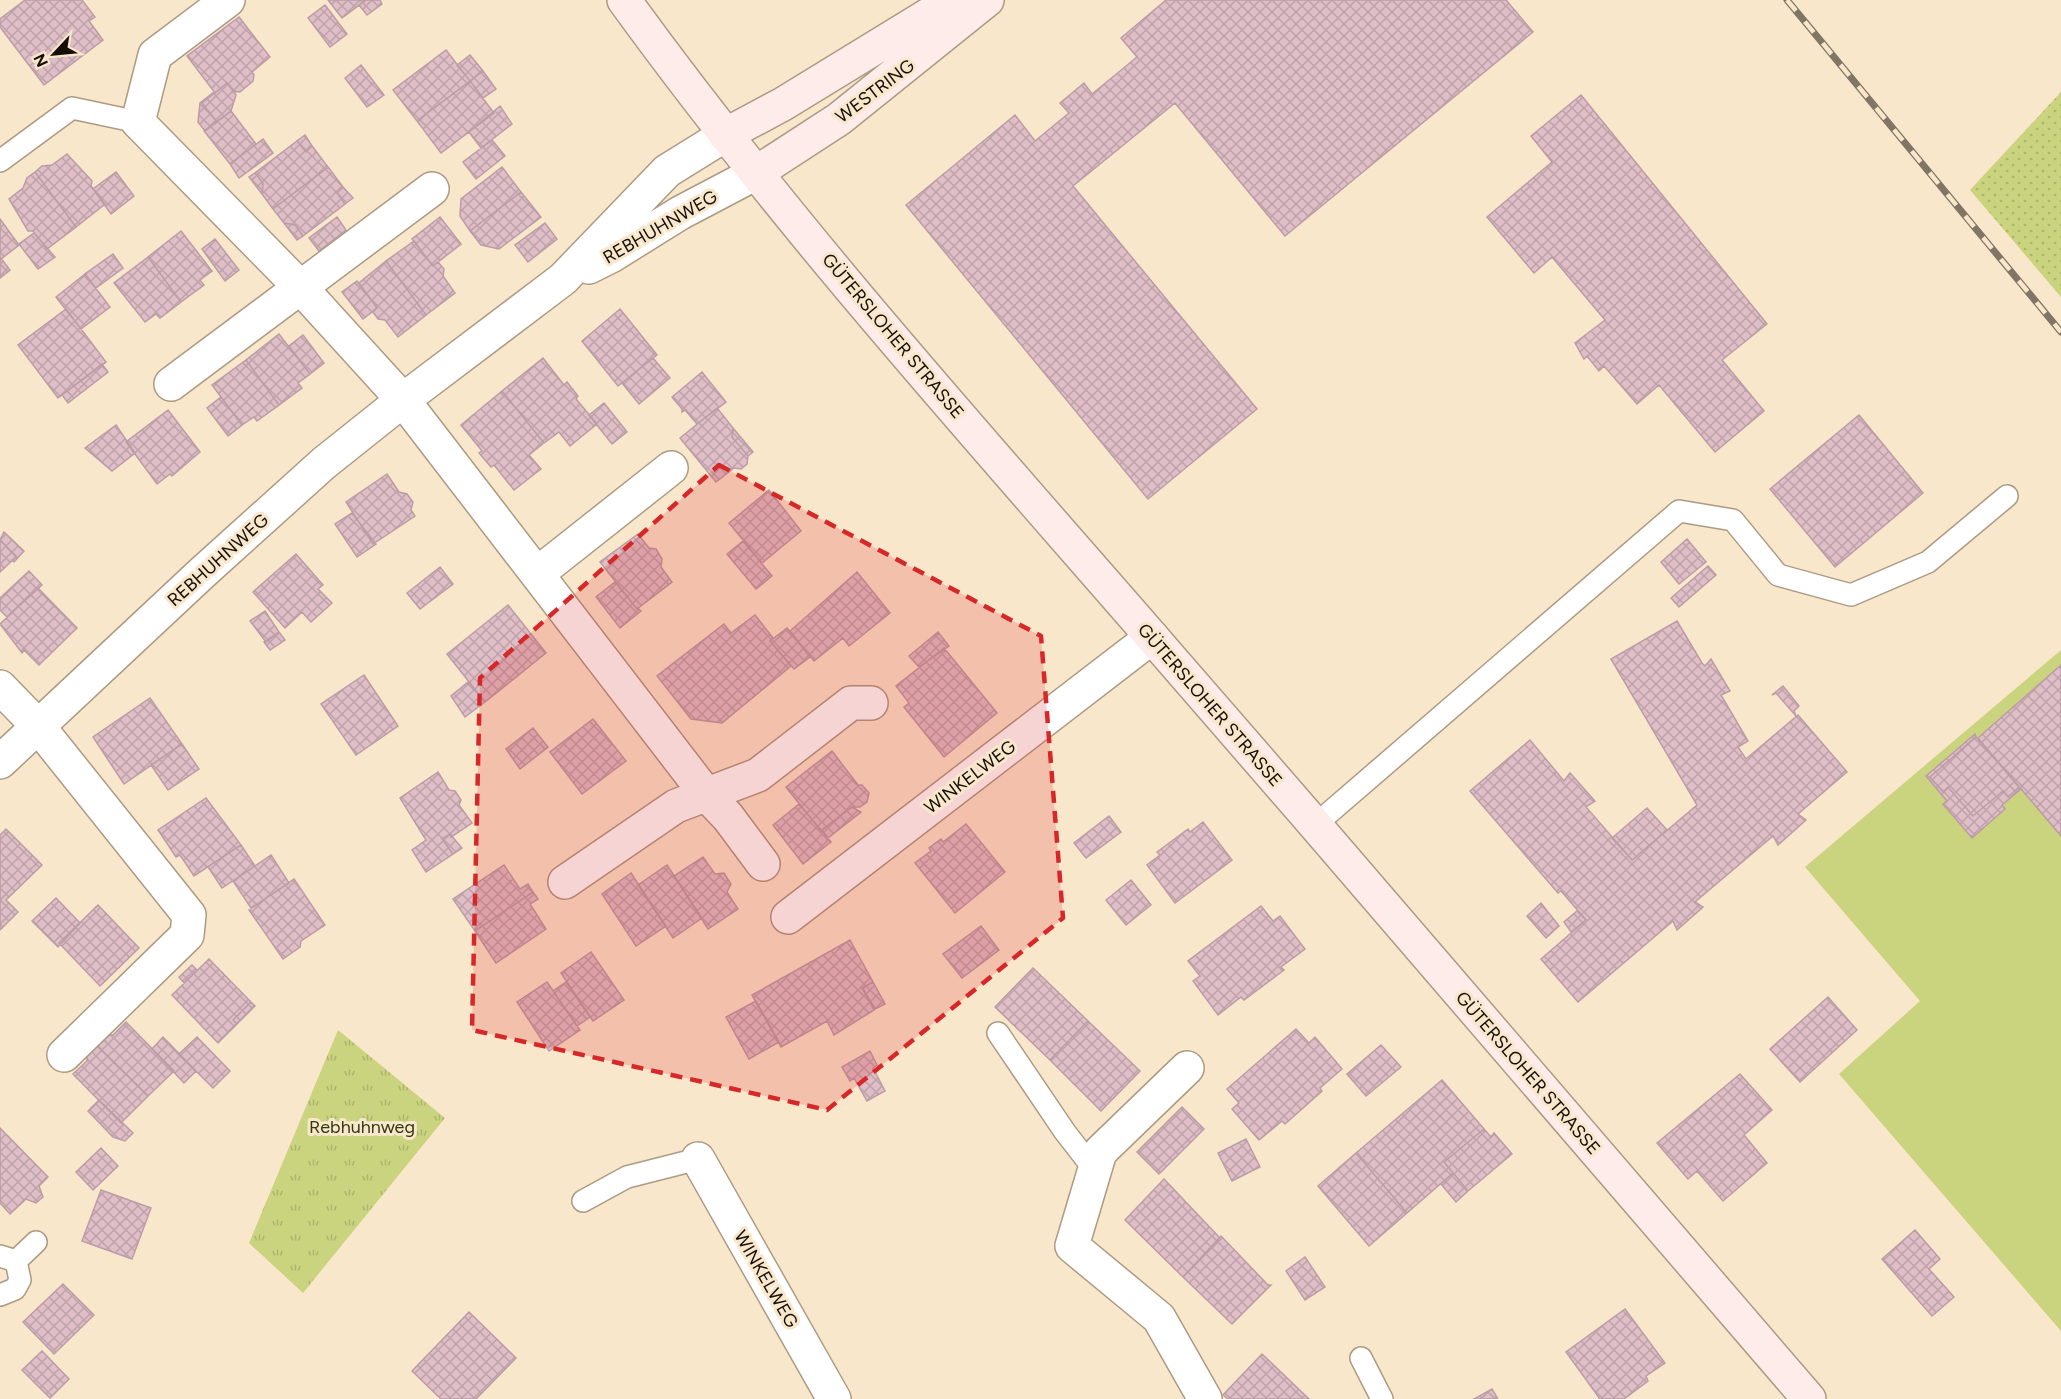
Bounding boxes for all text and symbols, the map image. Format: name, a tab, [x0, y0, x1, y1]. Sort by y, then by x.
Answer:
north arrow	[24, 24, 84, 84]
text: N	[30, 51, 52, 70]
street label: WESTRING	[831, 54, 919, 128]
street label: REBHUHNWEG	[599, 185, 721, 269]
street label: GÜTERSLOHER STRASSE	[817, 249, 969, 423]
street label: REBHUHNWEG	[163, 509, 273, 611]
street label: GÜTERSLOHER STRASSE	[1133, 619, 1287, 791]
street label: WINKELWEG	[920, 735, 1020, 818]
street label: GÜTERSLOHER STRASSE	[1451, 987, 1605, 1159]
park label: Rebhuhnweg	[309, 1116, 415, 1138]
street label: WINKELWEG	[729, 1226, 803, 1332]

